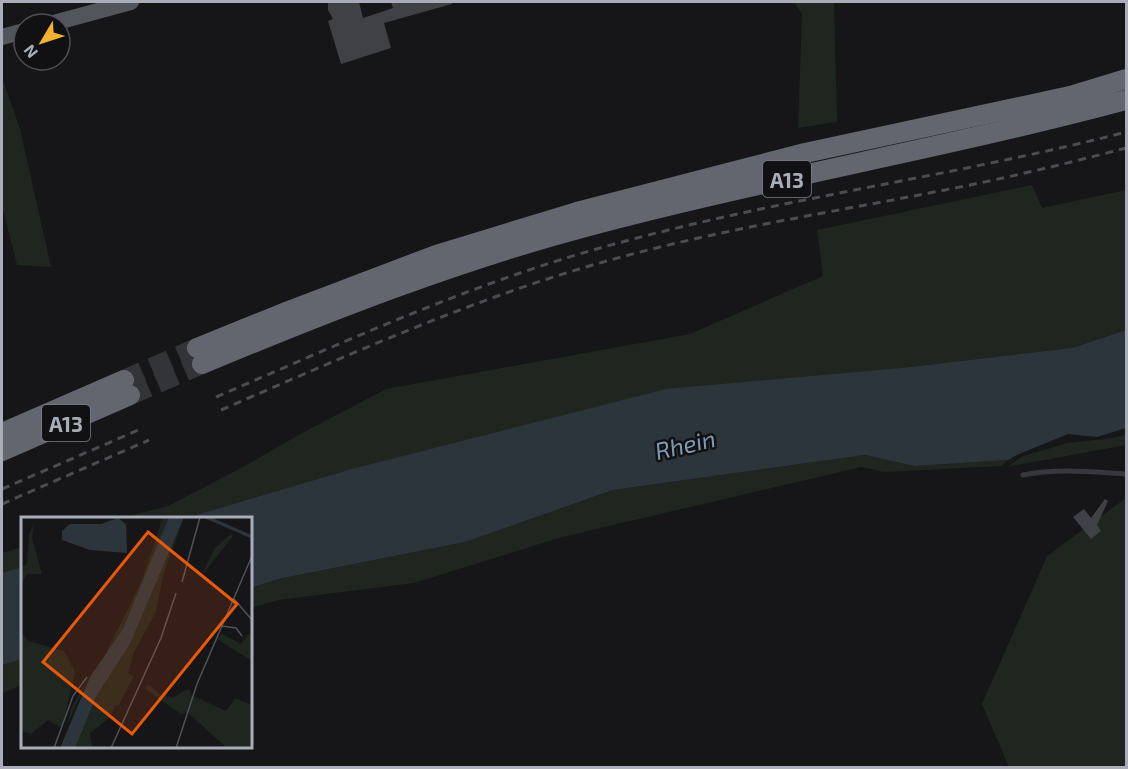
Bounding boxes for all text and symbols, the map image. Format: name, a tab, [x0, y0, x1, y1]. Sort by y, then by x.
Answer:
north arrow	[12, 12, 72, 72]
text: N	[19, 41, 41, 62]
road number: A13	[763, 161, 811, 197]
road number: A13	[42, 405, 90, 441]
water label: Rhein	[652, 423, 718, 465]
inset map	[21, 517, 252, 748]

